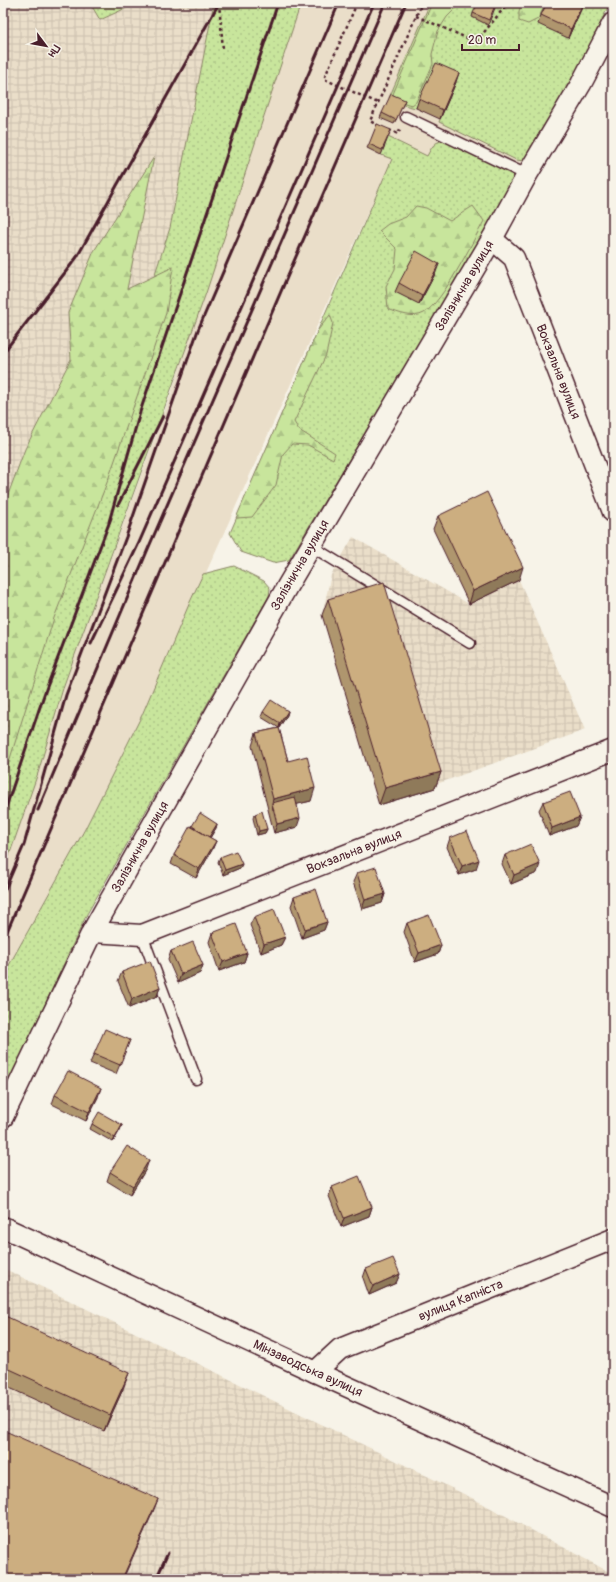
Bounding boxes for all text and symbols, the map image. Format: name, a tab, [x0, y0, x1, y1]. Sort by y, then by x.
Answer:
north arrow	[26, 26, 66, 66]
scale bar	[462, 26, 519, 52]
text: 20 m	[468, 33, 497, 48]
text: Пн	[45, 42, 63, 60]
street label: Залізнична вулиця	[431, 238, 497, 334]
street label: Вокзальна вулиця	[533, 322, 584, 421]
street label: Залізнична вулиця	[267, 517, 333, 613]
street label: Залізнична вулиця	[108, 798, 172, 895]
street label: Вокзальна вулиця	[304, 826, 404, 877]
street label: вулиця Капніста	[416, 1276, 505, 1325]
street label: Мінзаводська вулиця	[250, 1336, 365, 1400]

